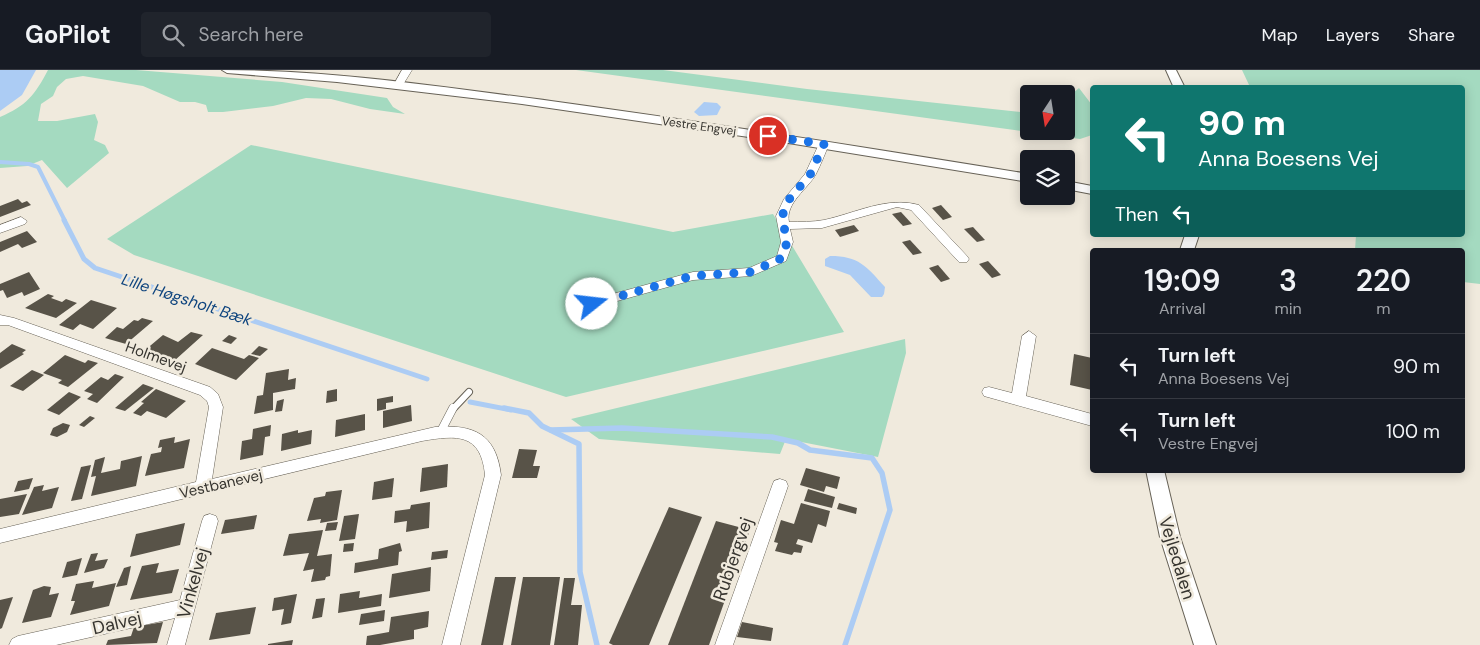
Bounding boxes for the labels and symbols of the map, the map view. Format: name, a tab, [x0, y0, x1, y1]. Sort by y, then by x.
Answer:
north arrow	[1020, 85, 1075, 140]
street label: Vestre Engvej	[661, 113, 737, 139]
pin	[747, 115, 789, 157]
water label: Lille Høgsholt Bæk	[119, 268, 256, 331]
position arrow	[565, 277, 617, 329]
street label: Holmevej	[123, 337, 189, 377]
street label: Vestbanevej	[177, 465, 265, 503]
street label: Rubjergvej	[707, 514, 759, 604]
street label: Vejledalen	[1153, 514, 1201, 602]
street label: Vinkelvej	[171, 545, 215, 621]
street label: Dalvej	[90, 606, 144, 640]

